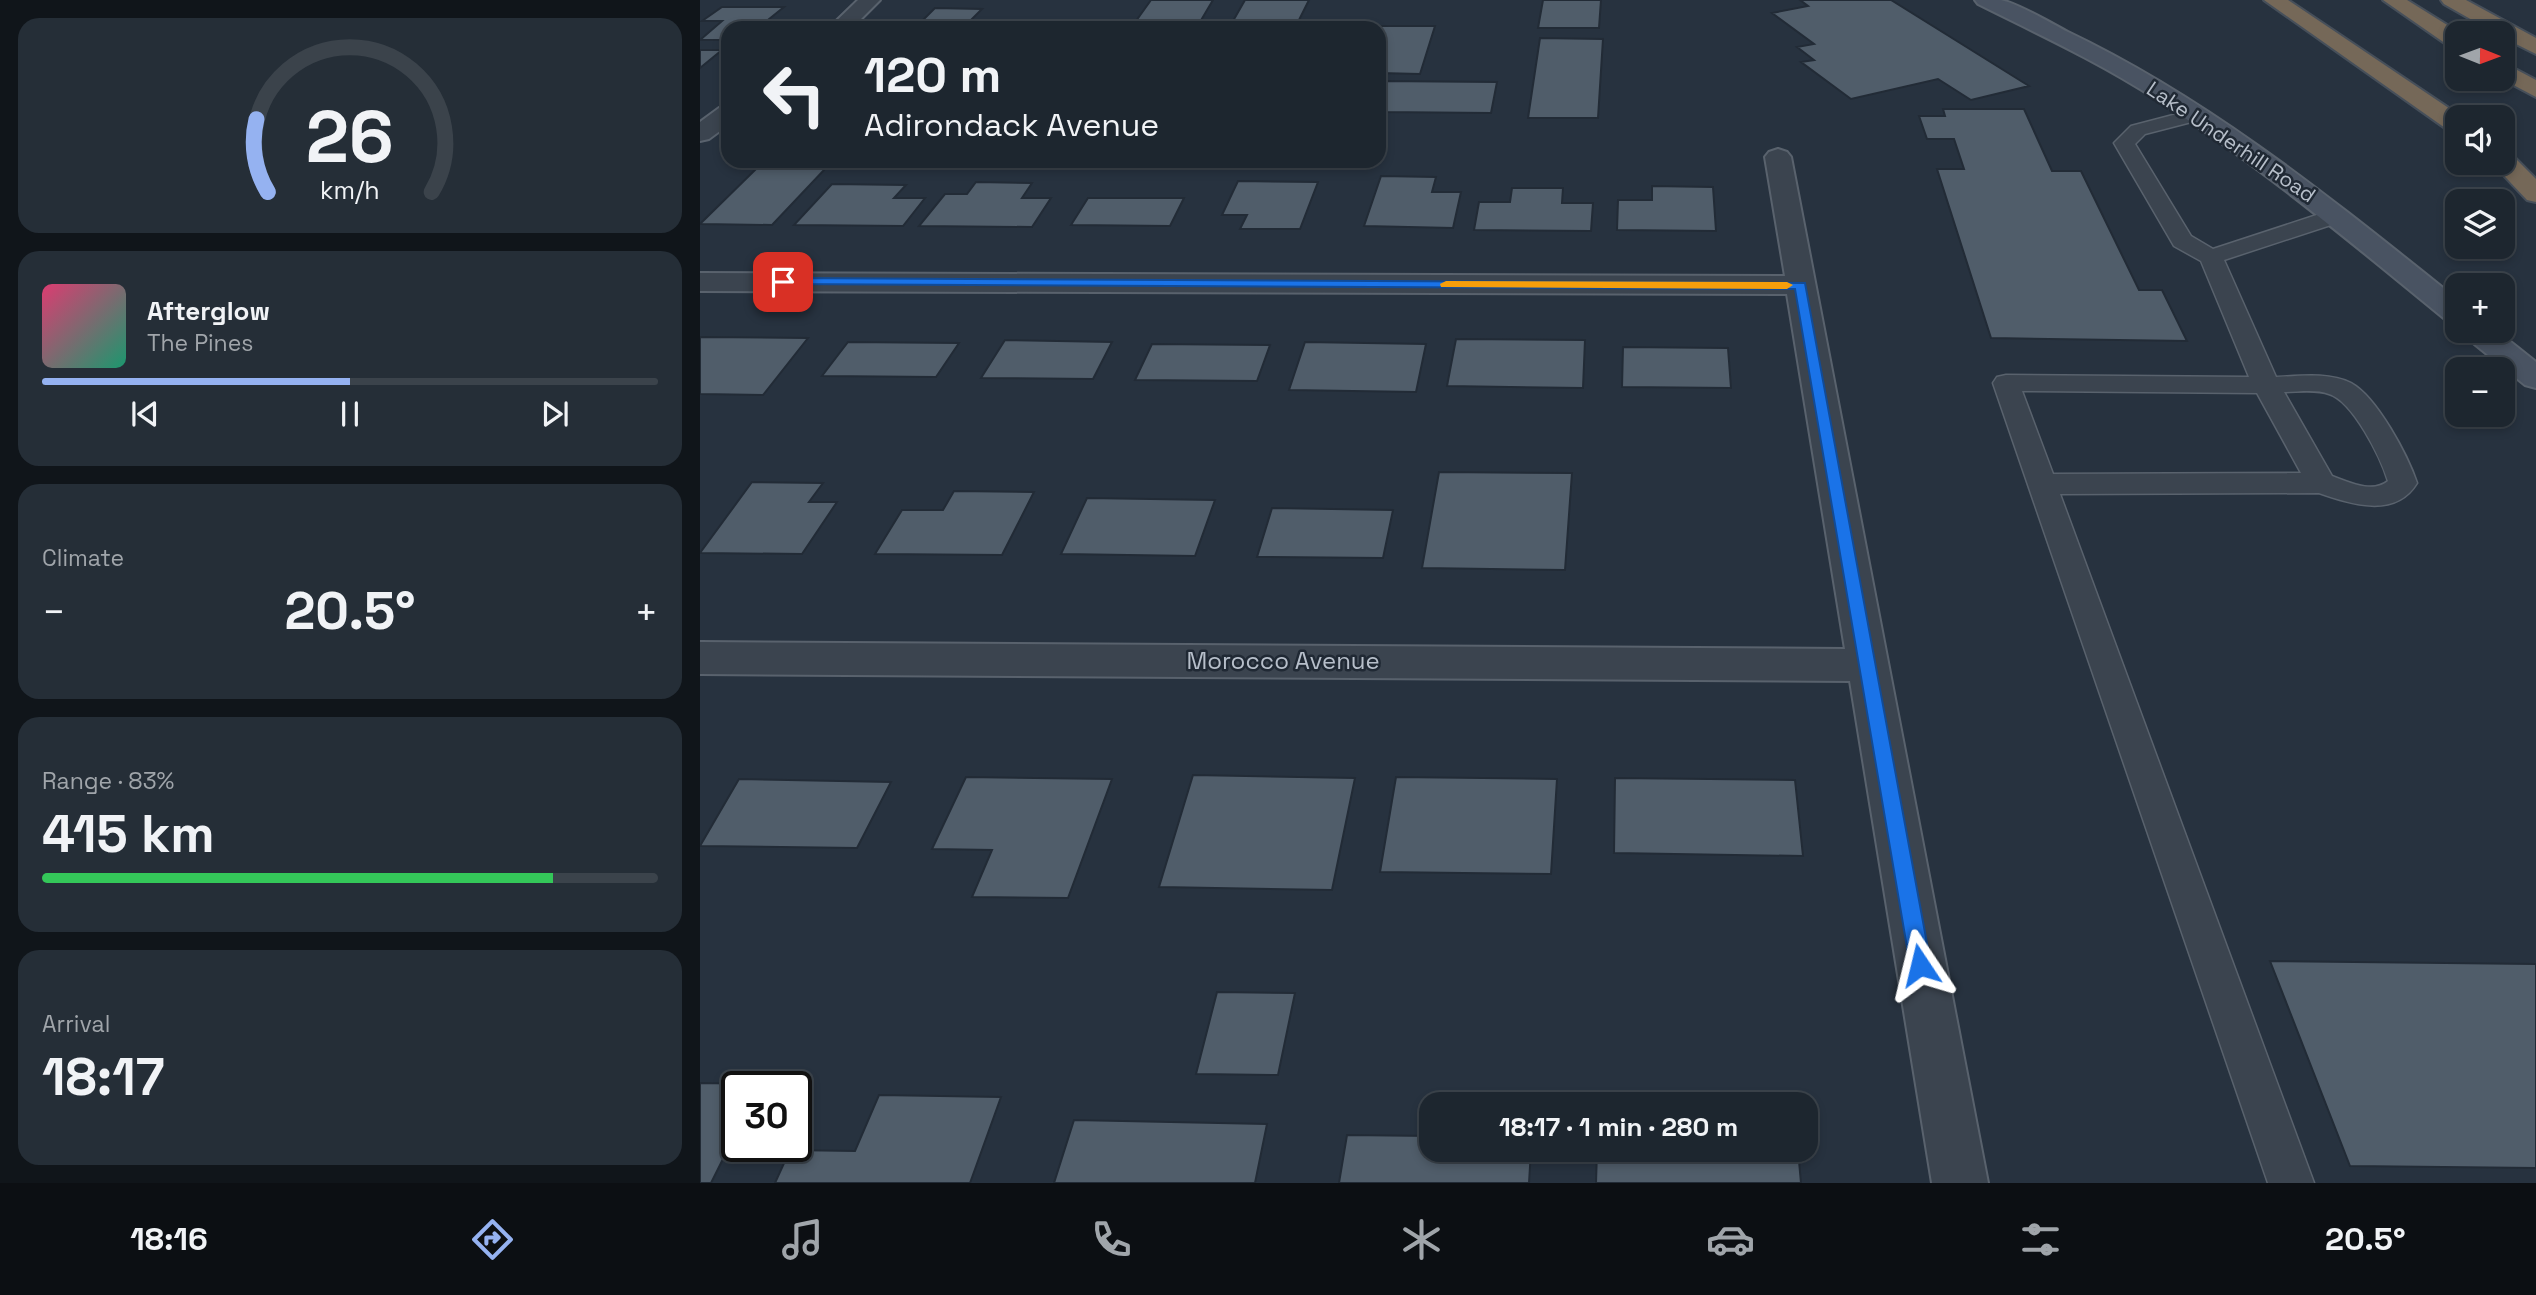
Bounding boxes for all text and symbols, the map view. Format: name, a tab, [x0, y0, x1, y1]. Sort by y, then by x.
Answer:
north arrow	[2445, 21, 2515, 91]
map controls	[2445, 21, 2515, 427]
text: 120 m	[864, 44, 1001, 106]
icon: left	[749, 49, 840, 140]
street label: Lake Underhill Road	[2142, 75, 2321, 208]
text: 26	[306, 90, 394, 183]
text: Adirondack Avenue	[864, 105, 1159, 145]
button: sound	[2445, 105, 2515, 175]
text: km/h	[320, 173, 380, 205]
button: layers	[2445, 189, 2515, 259]
pin	[753, 252, 813, 312]
icon: arrive	[764, 263, 802, 301]
button: +	[2445, 273, 2515, 343]
text: Afterglow	[147, 294, 270, 328]
text: The Pines	[147, 328, 253, 358]
button: −	[2445, 357, 2515, 427]
icon: previous	[126, 395, 164, 433]
icon: pause	[331, 395, 369, 433]
icon: next	[536, 395, 574, 433]
text: Climate	[42, 543, 124, 573]
text: 20.5°	[284, 578, 416, 644]
text: −	[42, 588, 66, 636]
text: +	[634, 588, 658, 636]
street label: Morocco Avenue	[1186, 645, 1380, 676]
text: Range · 83%	[42, 766, 174, 796]
text: 415 km	[42, 801, 215, 867]
position arrow	[1883, 928, 1957, 1002]
text: Arrival	[42, 1009, 110, 1039]
text: 18:17	[42, 1044, 165, 1110]
speed limit sign: 30	[721, 1071, 812, 1162]
text: 18:17 · 1 min · 280 m	[1499, 1110, 1738, 1144]
icon: directions	[468, 1215, 517, 1264]
icon: music	[778, 1215, 827, 1264]
icon: phone	[1087, 1215, 1136, 1264]
icon: climate	[1397, 1215, 1446, 1264]
icon: car	[1706, 1215, 1755, 1264]
icon: filters	[2016, 1215, 2065, 1264]
text: 18:16	[130, 1219, 208, 1259]
text: 20.5°	[2325, 1219, 2406, 1259]

